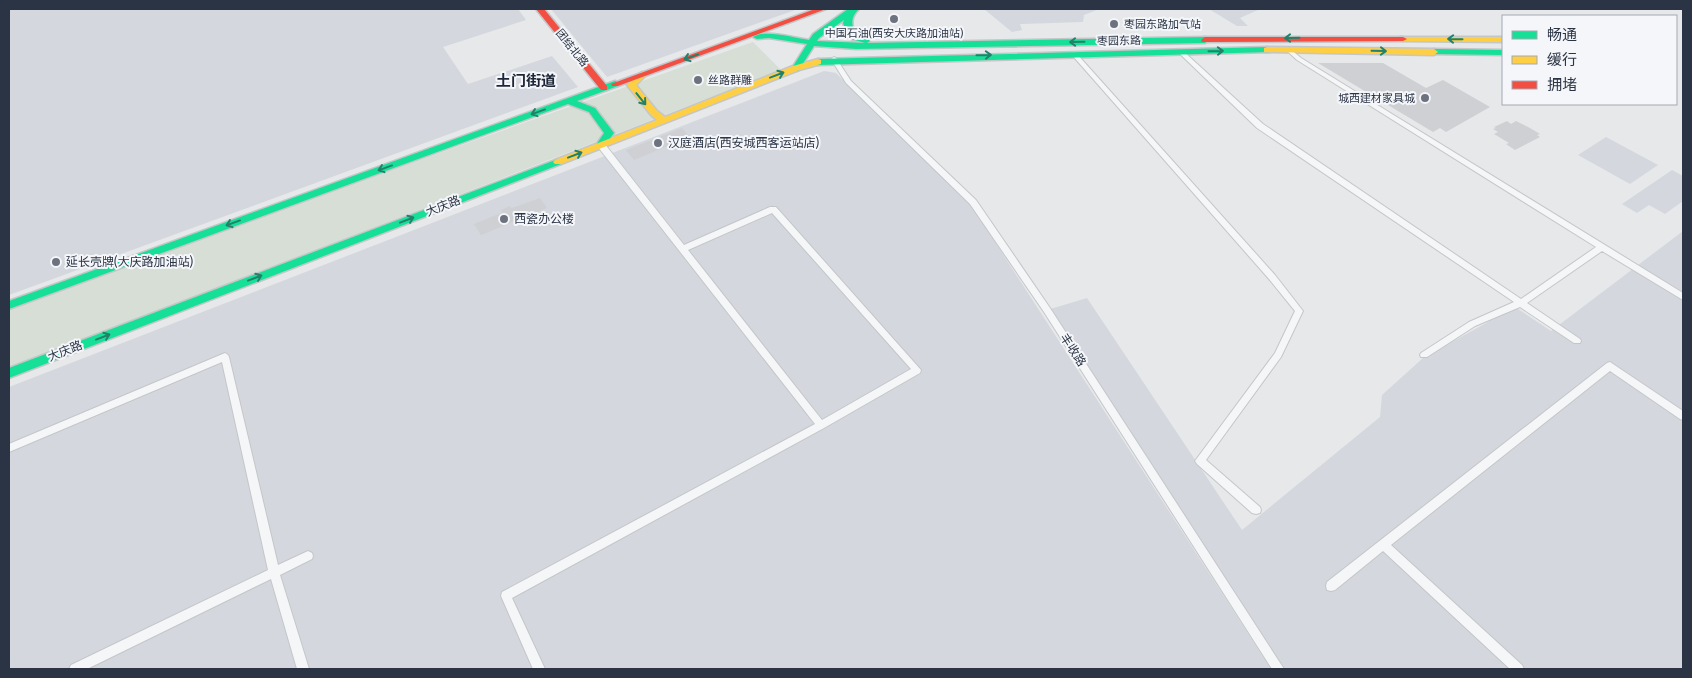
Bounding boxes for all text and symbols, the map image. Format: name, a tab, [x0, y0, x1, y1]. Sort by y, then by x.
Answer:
marker: 中国石油(西安大庆路加油站)	[888, 13, 900, 25]
legend	[1502, 15, 1677, 105]
marker: 枣园东路加气站	[1108, 18, 1120, 30]
place label: 枣园东路加气站	[1124, 18, 1201, 31]
text: 畅通	[1547, 26, 1577, 44]
street label: 团结北路	[553, 27, 591, 69]
place label: 中国石油(西安大庆路加油站)	[825, 27, 963, 40]
one-way arrow	[1284, 33, 1300, 43]
street label: 枣园东路	[1097, 34, 1141, 48]
one-way arrow	[1447, 34, 1463, 44]
one-way arrow	[1069, 37, 1085, 46]
one-way arrow	[1208, 46, 1224, 56]
one-way arrow	[1370, 46, 1387, 56]
one-way arrow	[976, 50, 992, 60]
text: 缓行	[1547, 51, 1577, 69]
one-way arrow	[684, 53, 699, 62]
one-way arrow	[769, 70, 784, 80]
district label: 土门街道	[496, 72, 556, 90]
marker: 丝路群雕	[692, 74, 704, 86]
place label: 丝路群雕	[708, 74, 752, 87]
text: 拥堵	[1547, 76, 1577, 94]
one-way arrow	[636, 92, 647, 105]
place label: 城西建材家具城	[1338, 92, 1415, 105]
marker: 城西建材家具城	[1419, 92, 1431, 104]
one-way arrow	[531, 108, 546, 117]
place label: 汉庭酒店(西安城西客运站店)	[668, 136, 820, 150]
marker: 汉庭酒店(西安城西客运站店)	[652, 137, 664, 149]
one-way arrow	[567, 150, 582, 159]
one-way arrow	[378, 164, 394, 173]
street label: 大庆路	[424, 193, 462, 219]
place label: 西瓷办公楼	[514, 212, 574, 226]
marker: 西瓷办公楼	[498, 213, 510, 225]
one-way arrow	[399, 215, 414, 224]
one-way arrow	[226, 219, 241, 228]
place label: 延长壳牌(大庆路加油站)	[66, 255, 194, 269]
marker: 延长壳牌(大庆路加油站)	[50, 256, 62, 268]
one-way arrow	[247, 273, 262, 283]
street label: 丰收路	[1057, 331, 1089, 369]
one-way arrow	[95, 332, 110, 341]
street label: 大庆路	[46, 338, 84, 364]

